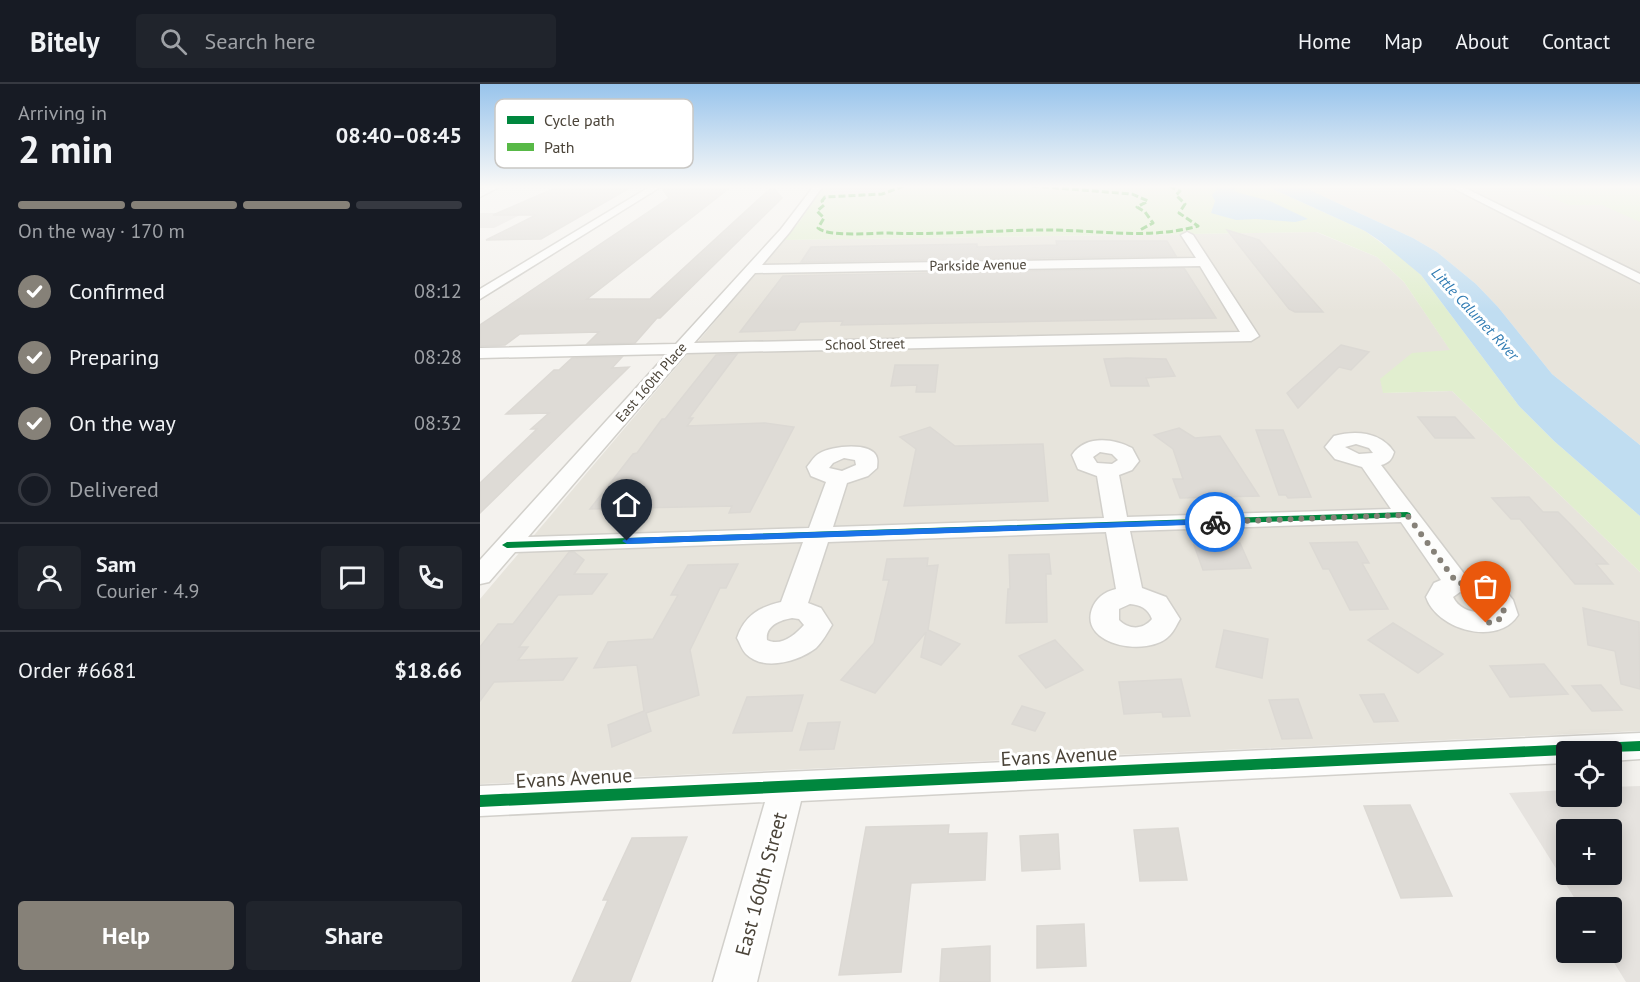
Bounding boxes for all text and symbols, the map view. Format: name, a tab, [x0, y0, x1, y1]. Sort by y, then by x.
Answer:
search box	[136, 14, 556, 68]
text: Bitely	[30, 23, 100, 60]
icon: search	[157, 25, 190, 58]
text: Search here	[205, 27, 316, 55]
text: Home	[1298, 28, 1351, 55]
text: Map	[1384, 28, 1423, 55]
text: About	[1456, 28, 1509, 55]
text: Contact	[1542, 28, 1610, 55]
legend	[495, 99, 693, 168]
text: Arriving in	[18, 100, 107, 126]
text: Cycle path	[544, 110, 615, 130]
text: 08:40–08:45	[336, 121, 462, 149]
text: 2 min	[18, 123, 113, 174]
text: Path	[544, 137, 575, 157]
text: On the way · 170 m	[18, 218, 185, 244]
street label: Parkside Avenue	[929, 255, 1027, 275]
water label: Little Calumet River	[1428, 263, 1524, 365]
icon: check	[18, 275, 51, 308]
text: Confirmed	[69, 277, 165, 305]
text: 08:12	[414, 278, 462, 304]
street label: School Street	[825, 334, 905, 354]
street label: East 160th Place	[611, 338, 691, 426]
icon: check	[18, 341, 51, 374]
text: Preparing	[69, 343, 159, 371]
text: 08:28	[414, 344, 462, 370]
icon: check	[18, 407, 51, 440]
text: On the way	[69, 409, 176, 437]
text: 08:32	[414, 410, 462, 436]
text: Delivered	[69, 475, 159, 503]
pin	[601, 479, 652, 541]
icon: home	[610, 488, 643, 521]
courier	[1185, 492, 1245, 552]
icon: bike	[1199, 506, 1232, 539]
button: person	[18, 546, 81, 609]
button: chat	[321, 546, 384, 609]
button: phone	[399, 546, 462, 609]
text: Sam	[96, 550, 136, 578]
pin	[1460, 561, 1511, 623]
icon: bag	[1469, 570, 1502, 603]
text: Courier · 4.9	[96, 578, 199, 604]
text: Order #6681	[18, 656, 137, 684]
text: $18.66	[394, 656, 462, 684]
street label: Evans Avenue	[1000, 740, 1118, 772]
map controls	[1556, 741, 1622, 963]
button: locate	[1556, 741, 1622, 807]
street label: Evans Avenue	[515, 762, 633, 794]
street label: East 160th Street	[729, 809, 793, 959]
button: +	[1556, 819, 1622, 885]
button: −	[1556, 897, 1622, 963]
button: Help	[18, 901, 234, 970]
button: Share	[246, 901, 462, 970]

